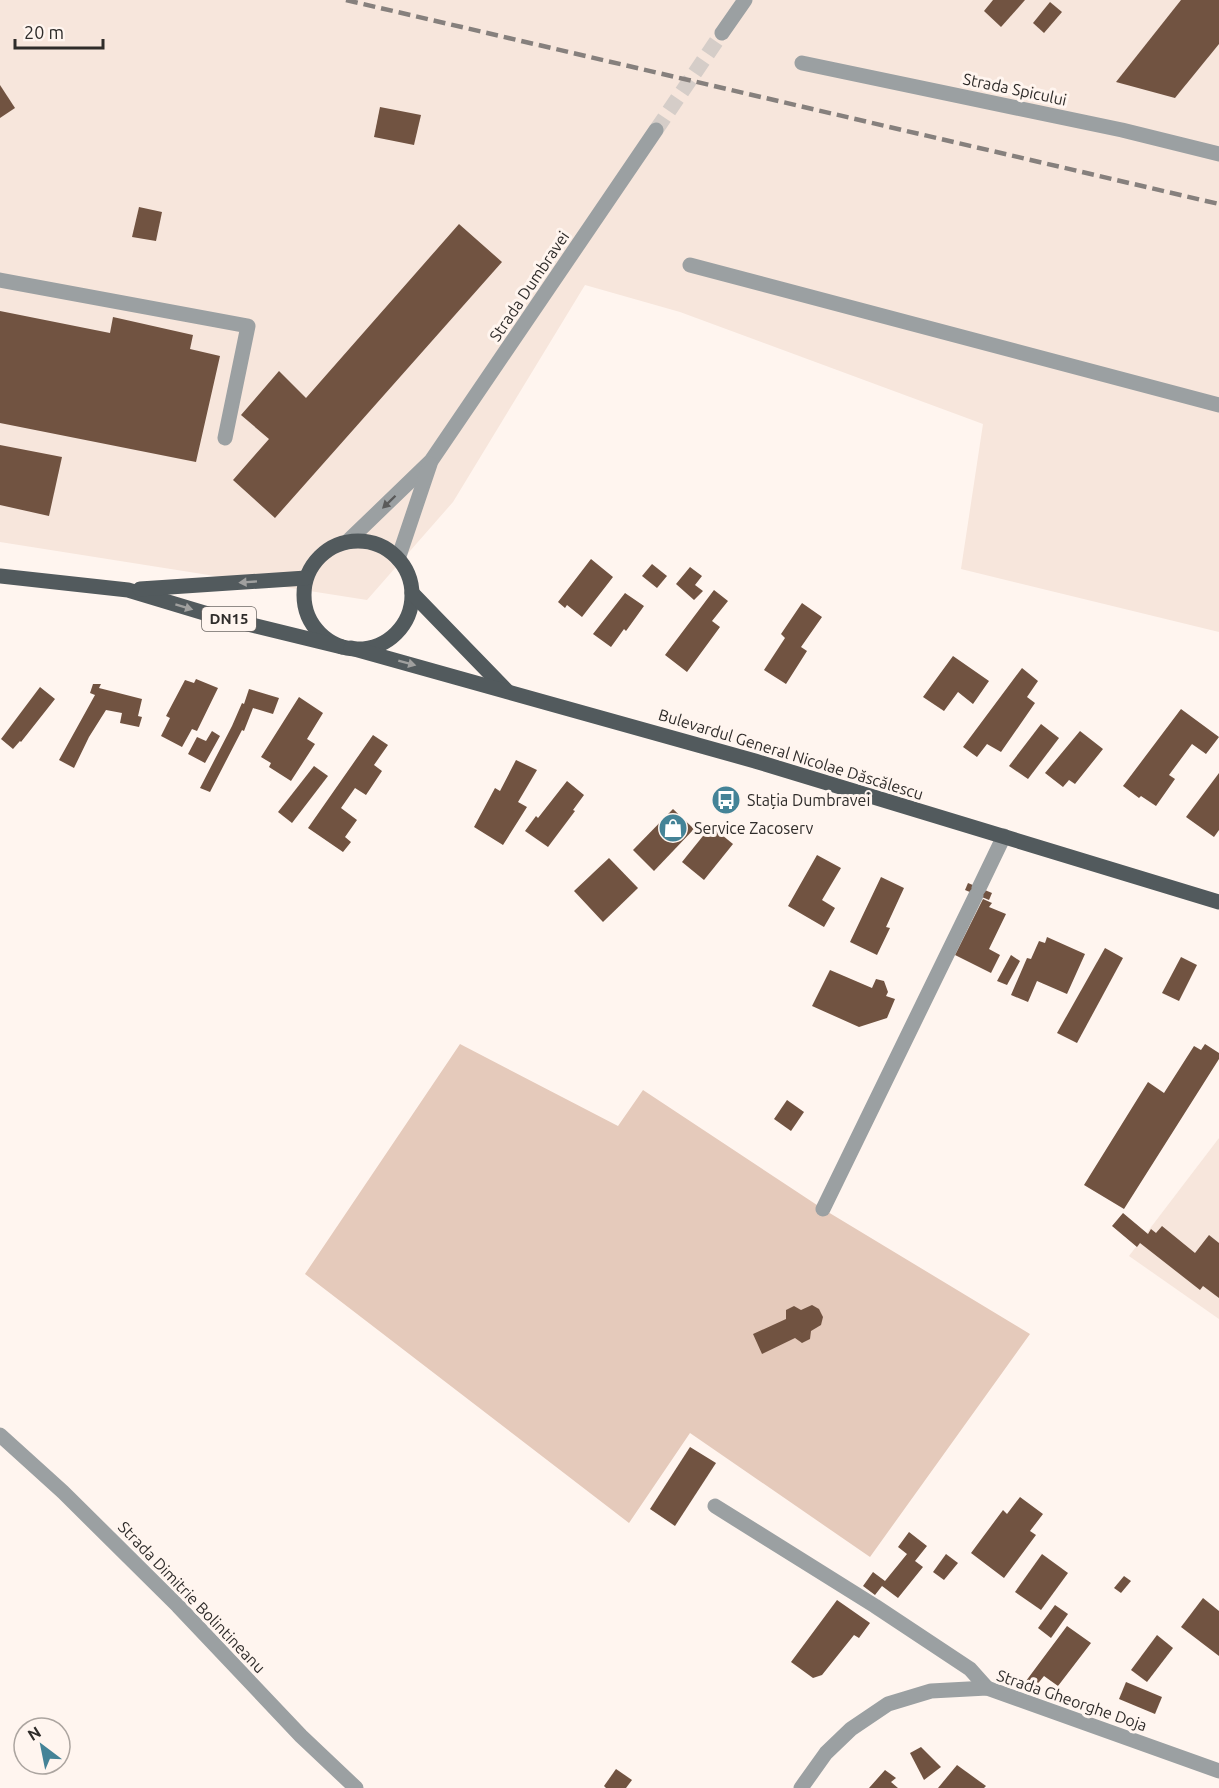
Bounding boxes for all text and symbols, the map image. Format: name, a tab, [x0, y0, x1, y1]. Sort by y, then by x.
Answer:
scale bar	[15, 12, 104, 50]
text: 20 m	[24, 22, 64, 42]
street label: Strada Spicului	[961, 69, 1069, 109]
street label: Strada Dumbravei	[486, 228, 572, 344]
one-way arrow	[382, 494, 396, 508]
one-way arrow	[238, 578, 257, 587]
one-way arrow	[175, 603, 193, 612]
road number: DN15	[202, 607, 256, 631]
one-way arrow	[398, 659, 416, 669]
street label: Bulevardul General Nicolae Dăscălescu	[656, 705, 926, 803]
bus stop icon: Stația Dumbravei	[710, 784, 742, 816]
place label: Stația Dumbravei	[747, 791, 870, 809]
shop icon: Service Zacoserv	[657, 812, 689, 844]
place label: Service Zacoserv	[694, 819, 813, 837]
street label: Strada Dimitrie Bolintineanu	[115, 1518, 269, 1676]
street label: Strada Gheorghe Doja	[994, 1666, 1150, 1734]
north arrow	[12, 1716, 72, 1776]
text: N	[24, 1722, 44, 1744]

